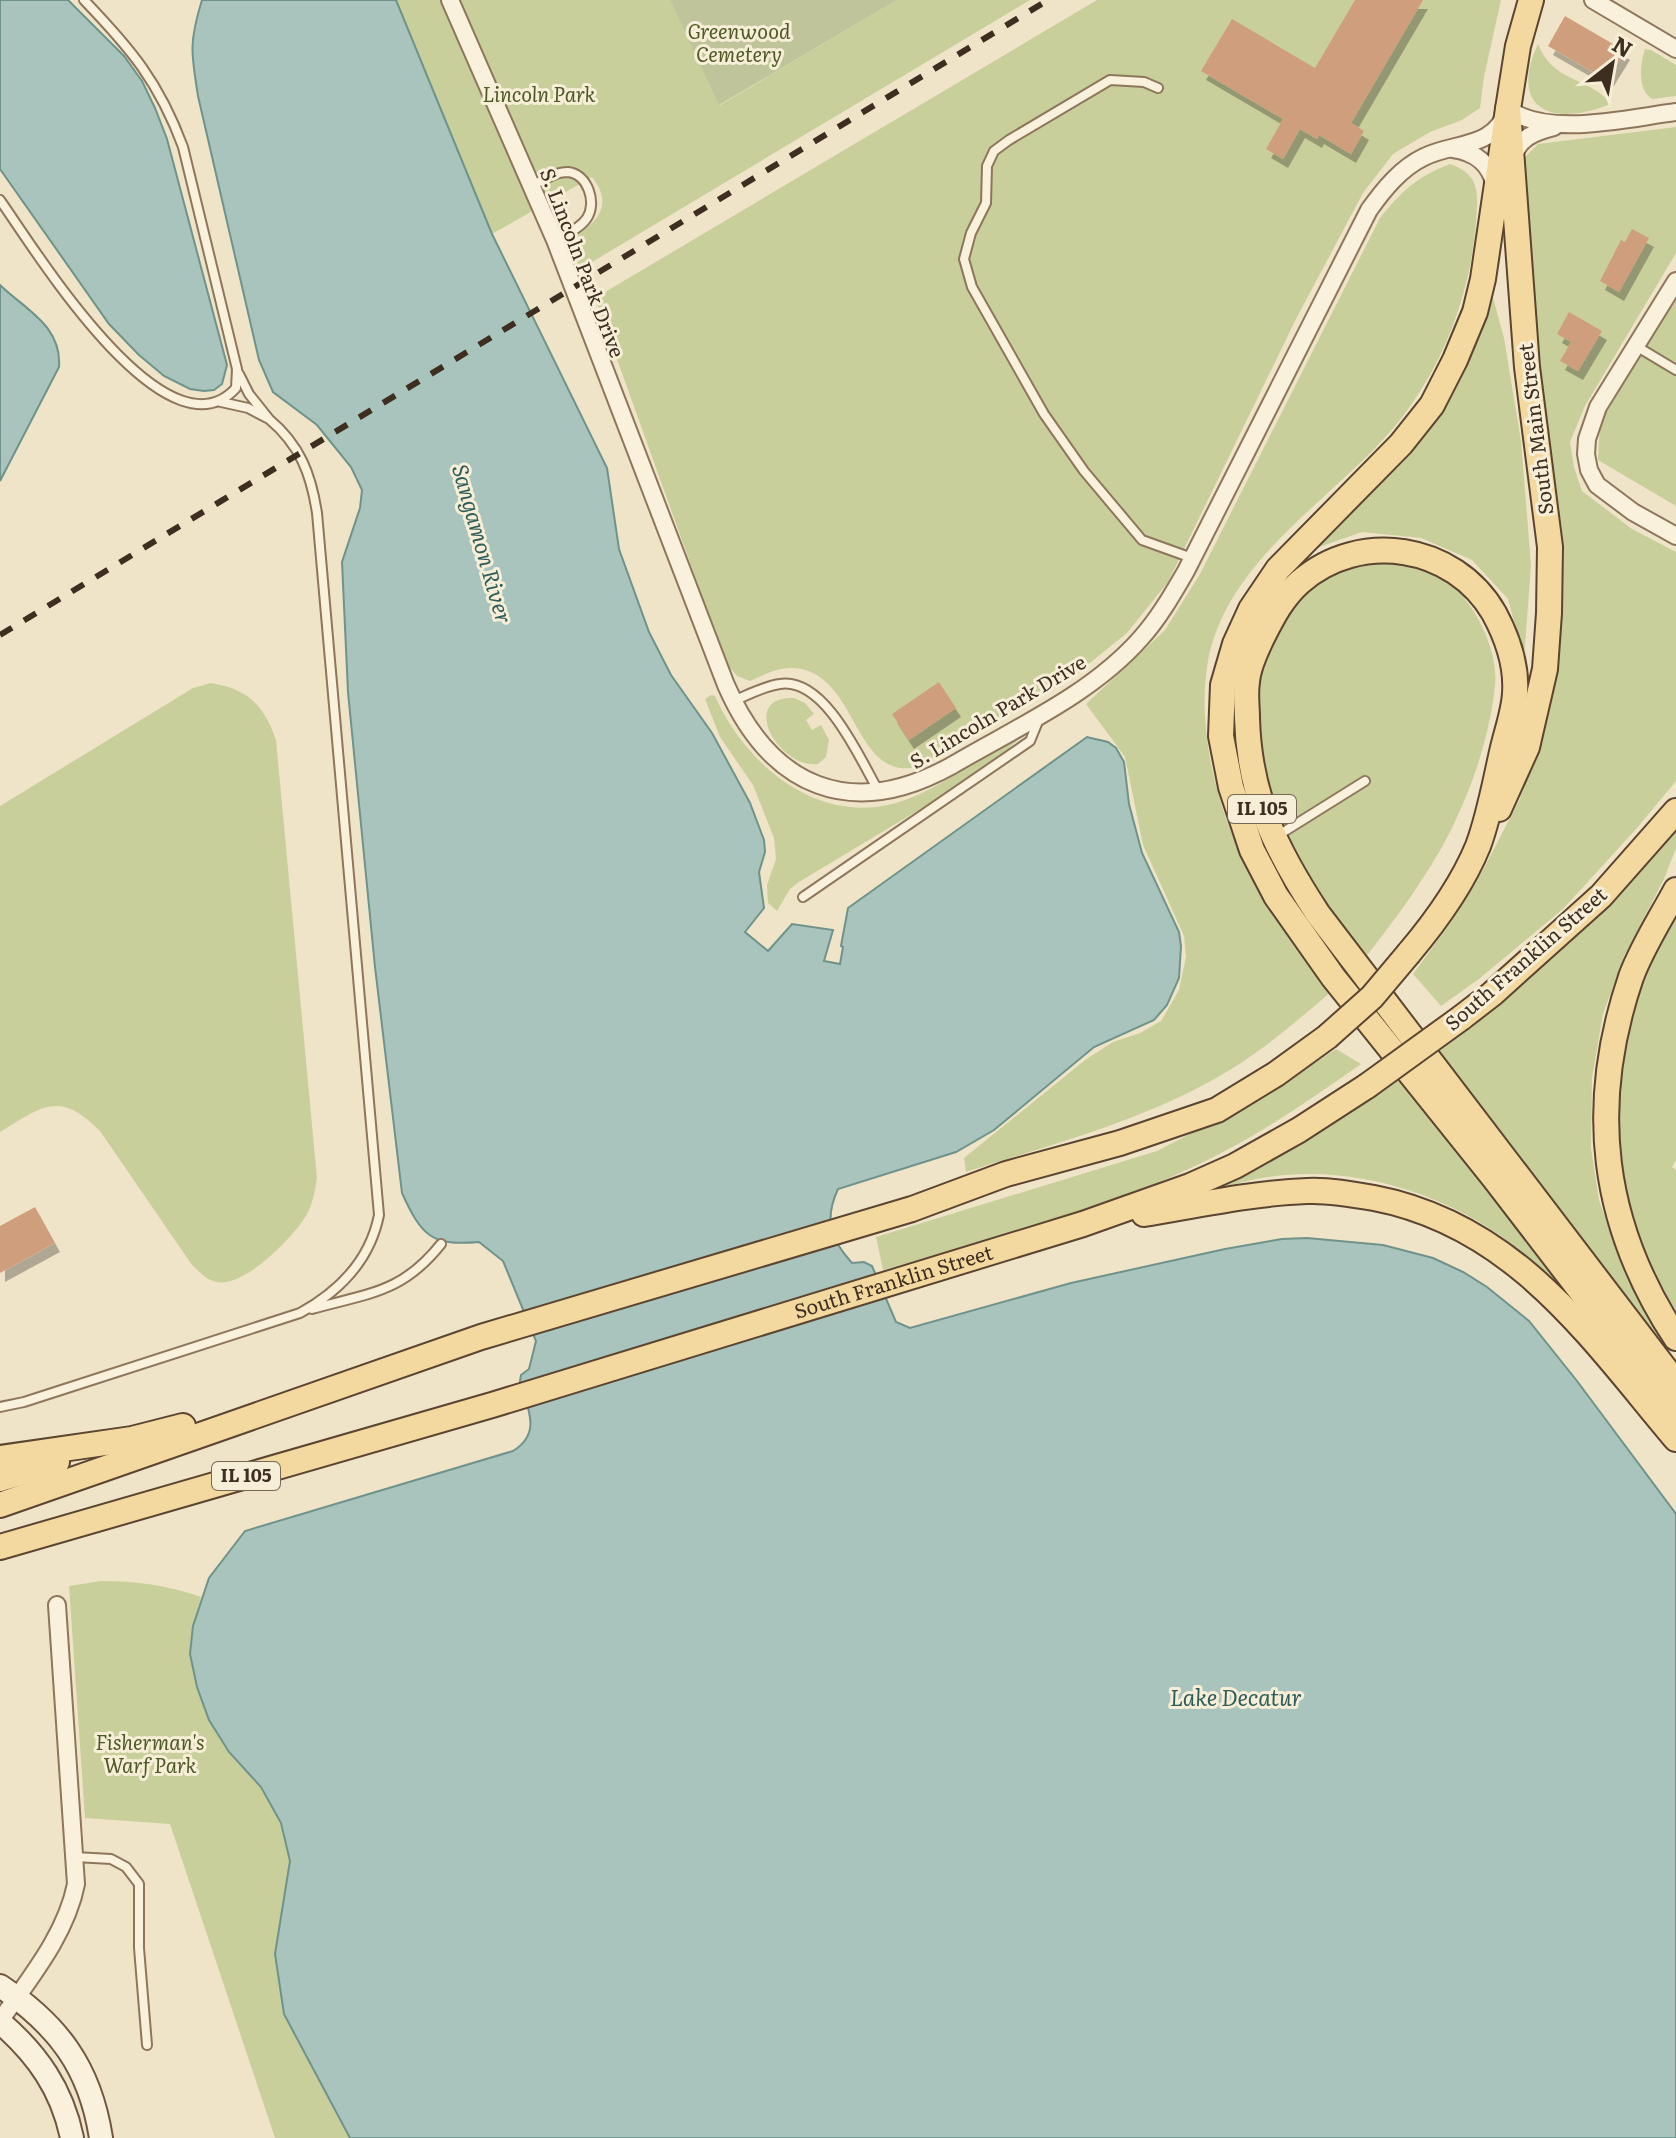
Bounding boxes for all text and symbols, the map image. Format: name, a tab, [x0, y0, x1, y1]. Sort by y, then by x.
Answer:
park label: Greenwood Cemetery	[688, 15, 791, 68]
north arrow	[1572, 24, 1652, 104]
text: N	[1607, 27, 1639, 64]
park label: Lincoln Park	[482, 78, 596, 108]
street label: S. Lincoln Park Drive	[534, 163, 634, 361]
street label: South Main Street	[1509, 342, 1559, 517]
water label: Sangamon River	[445, 460, 522, 627]
street label: S. Lincoln Park Drive	[903, 646, 1091, 775]
road number: IL 105	[1228, 795, 1296, 823]
street label: South Franklin Street	[1437, 879, 1612, 1036]
street label: South Franklin Street	[790, 1236, 996, 1325]
road number: IL 105	[212, 1462, 280, 1490]
water label: Lake Decatur	[1170, 1680, 1302, 1713]
park label: Fisherman's Warf Park	[96, 1726, 204, 1779]

